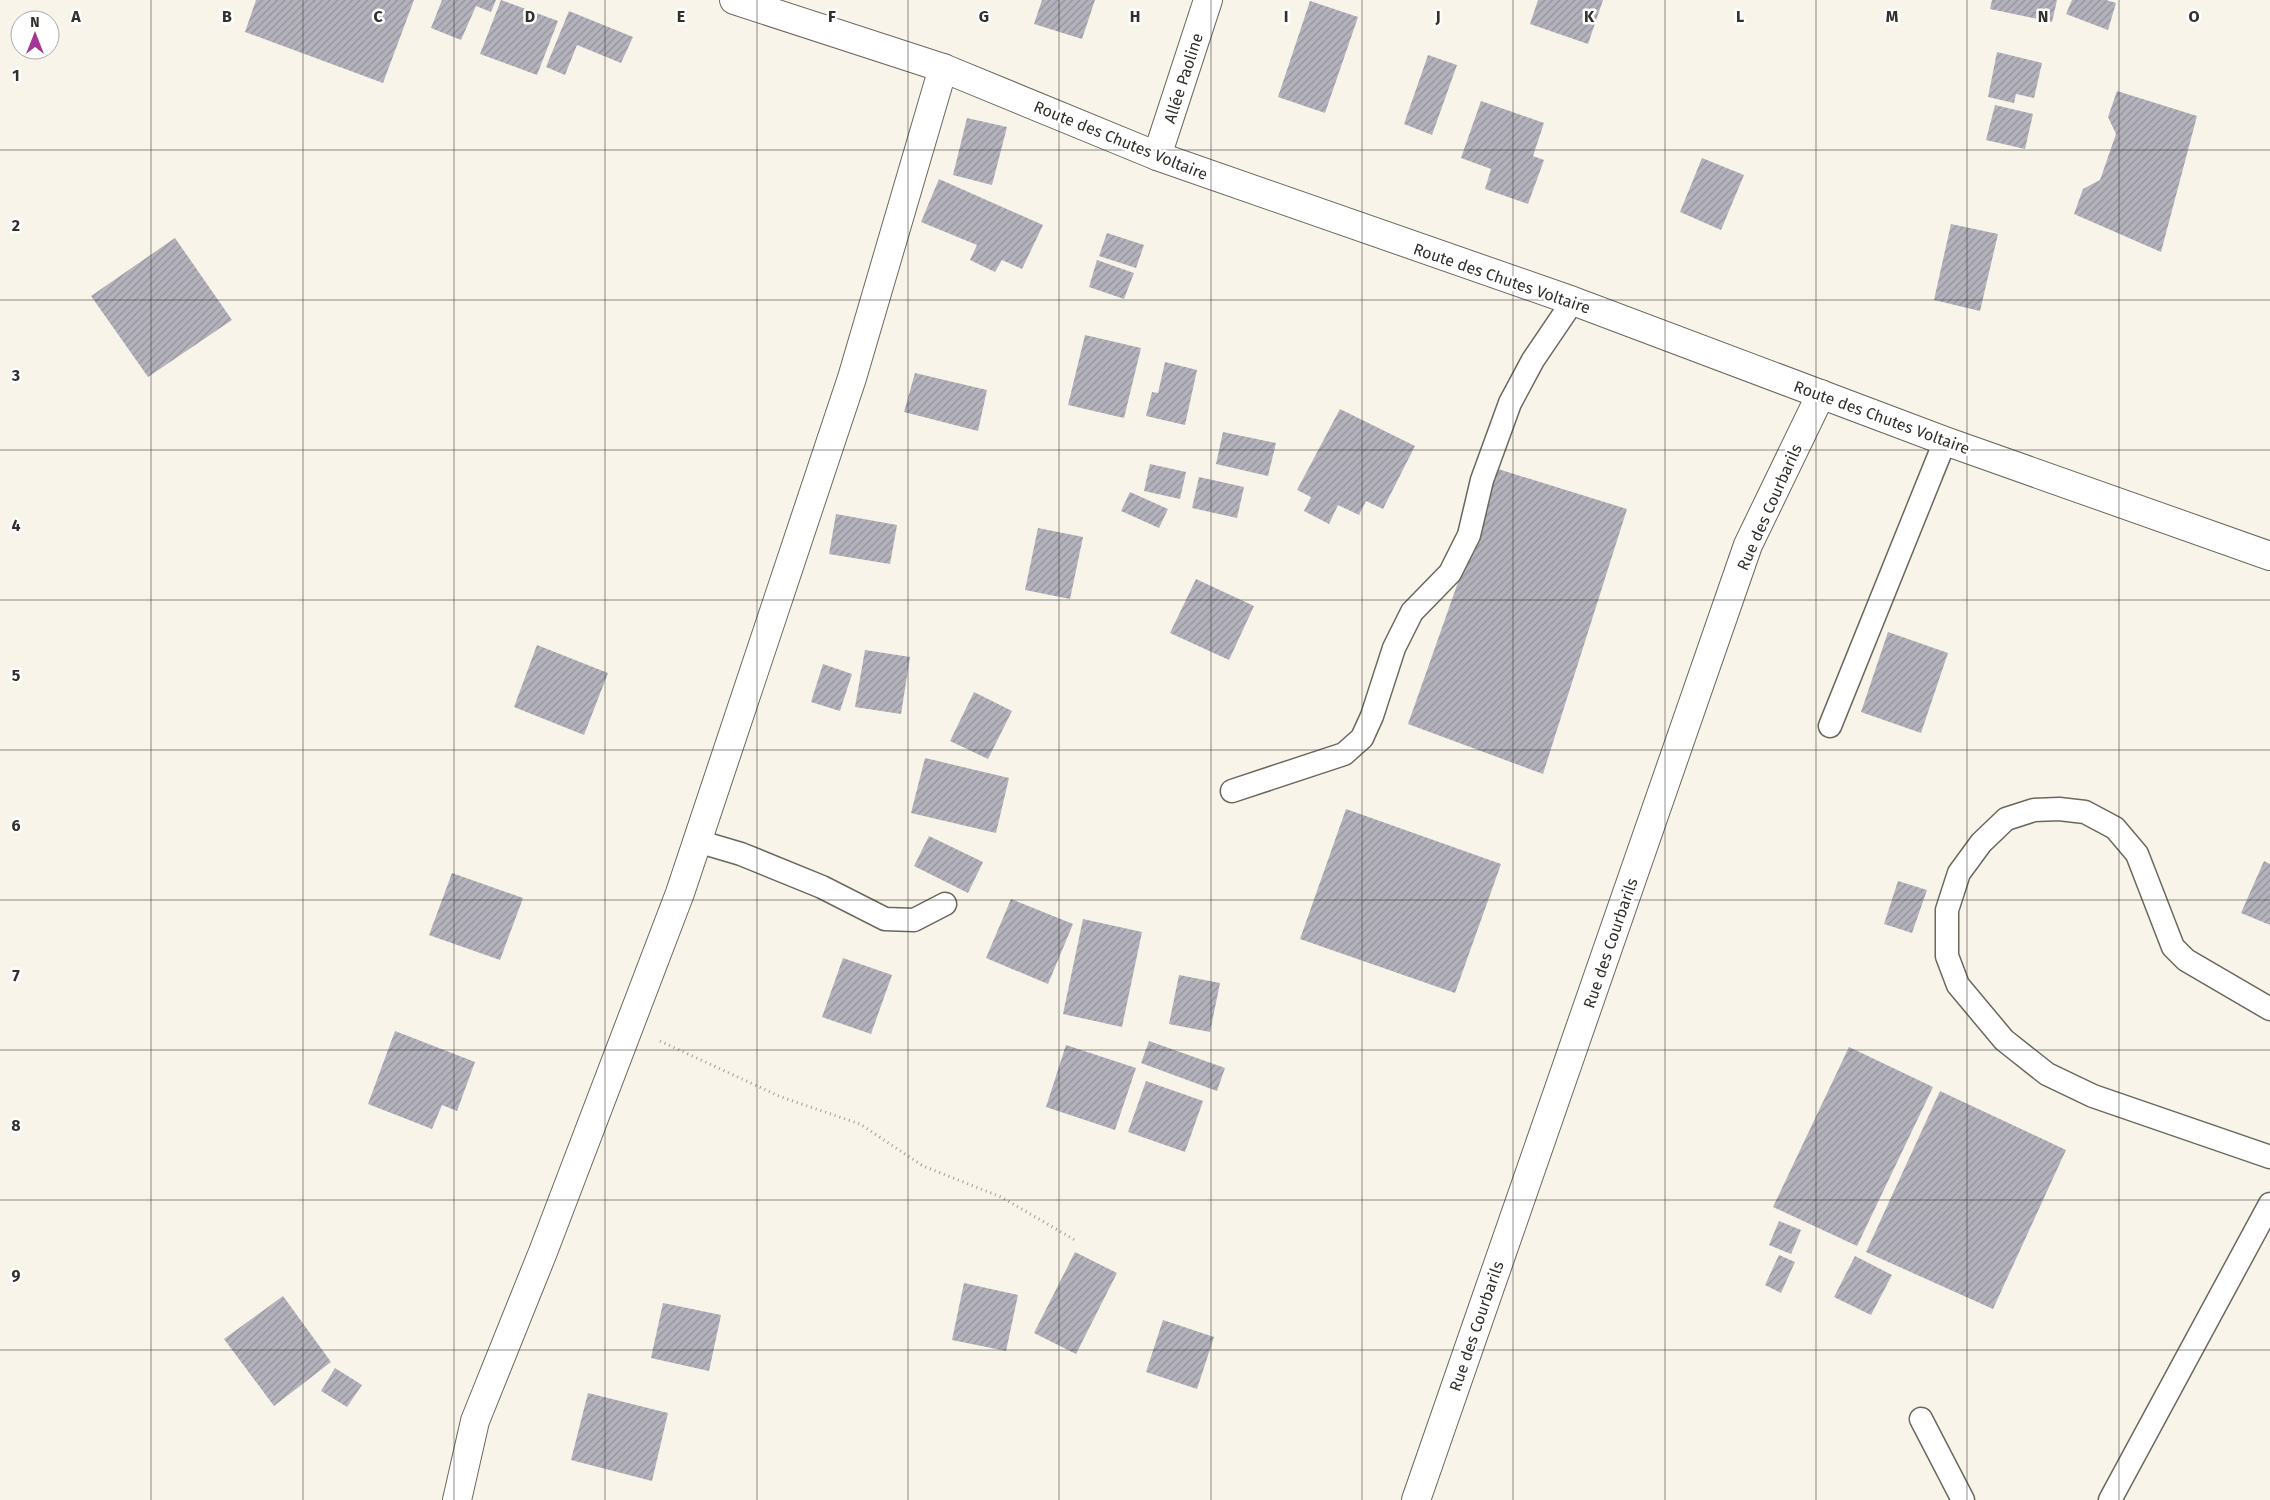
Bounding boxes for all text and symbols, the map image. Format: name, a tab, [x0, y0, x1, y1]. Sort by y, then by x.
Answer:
text: A	[70, 7, 81, 26]
text: B	[222, 7, 232, 26]
text: C	[373, 7, 383, 26]
text: D	[525, 7, 535, 26]
text: E	[677, 7, 685, 26]
text: F	[828, 7, 836, 26]
text: G	[979, 7, 989, 26]
text: H	[1130, 7, 1140, 26]
text: I	[1284, 7, 1288, 26]
text: J	[1434, 7, 1441, 26]
text: K	[1584, 7, 1595, 26]
text: L	[1736, 7, 1744, 26]
text: M	[1886, 7, 1899, 26]
text: N	[2038, 7, 2048, 26]
text: O	[2188, 7, 2200, 26]
north arrow	[10, 10, 60, 60]
text: N	[30, 14, 40, 31]
street label: Allée Paoline	[1160, 31, 1207, 126]
text: 1	[12, 66, 20, 85]
street label: Route des Chutes Voltaire	[1031, 97, 1211, 184]
text: 2	[12, 216, 20, 235]
street label: Route des Chutes Voltaire	[1411, 239, 1593, 318]
text: 3	[11, 366, 20, 385]
street label: Route des Chutes Voltaire	[1791, 377, 1972, 458]
street label: Rue des Courbarils	[1733, 441, 1806, 573]
text: 4	[11, 516, 21, 535]
text: 5	[12, 666, 21, 685]
text: 6	[11, 816, 21, 835]
street label: Rue des Courbarils	[1579, 876, 1642, 1011]
text: 7	[12, 966, 20, 985]
text: 8	[11, 1116, 21, 1135]
street label: Rue des Courbarils	[1445, 1259, 1508, 1394]
text: 9	[12, 1266, 21, 1285]

